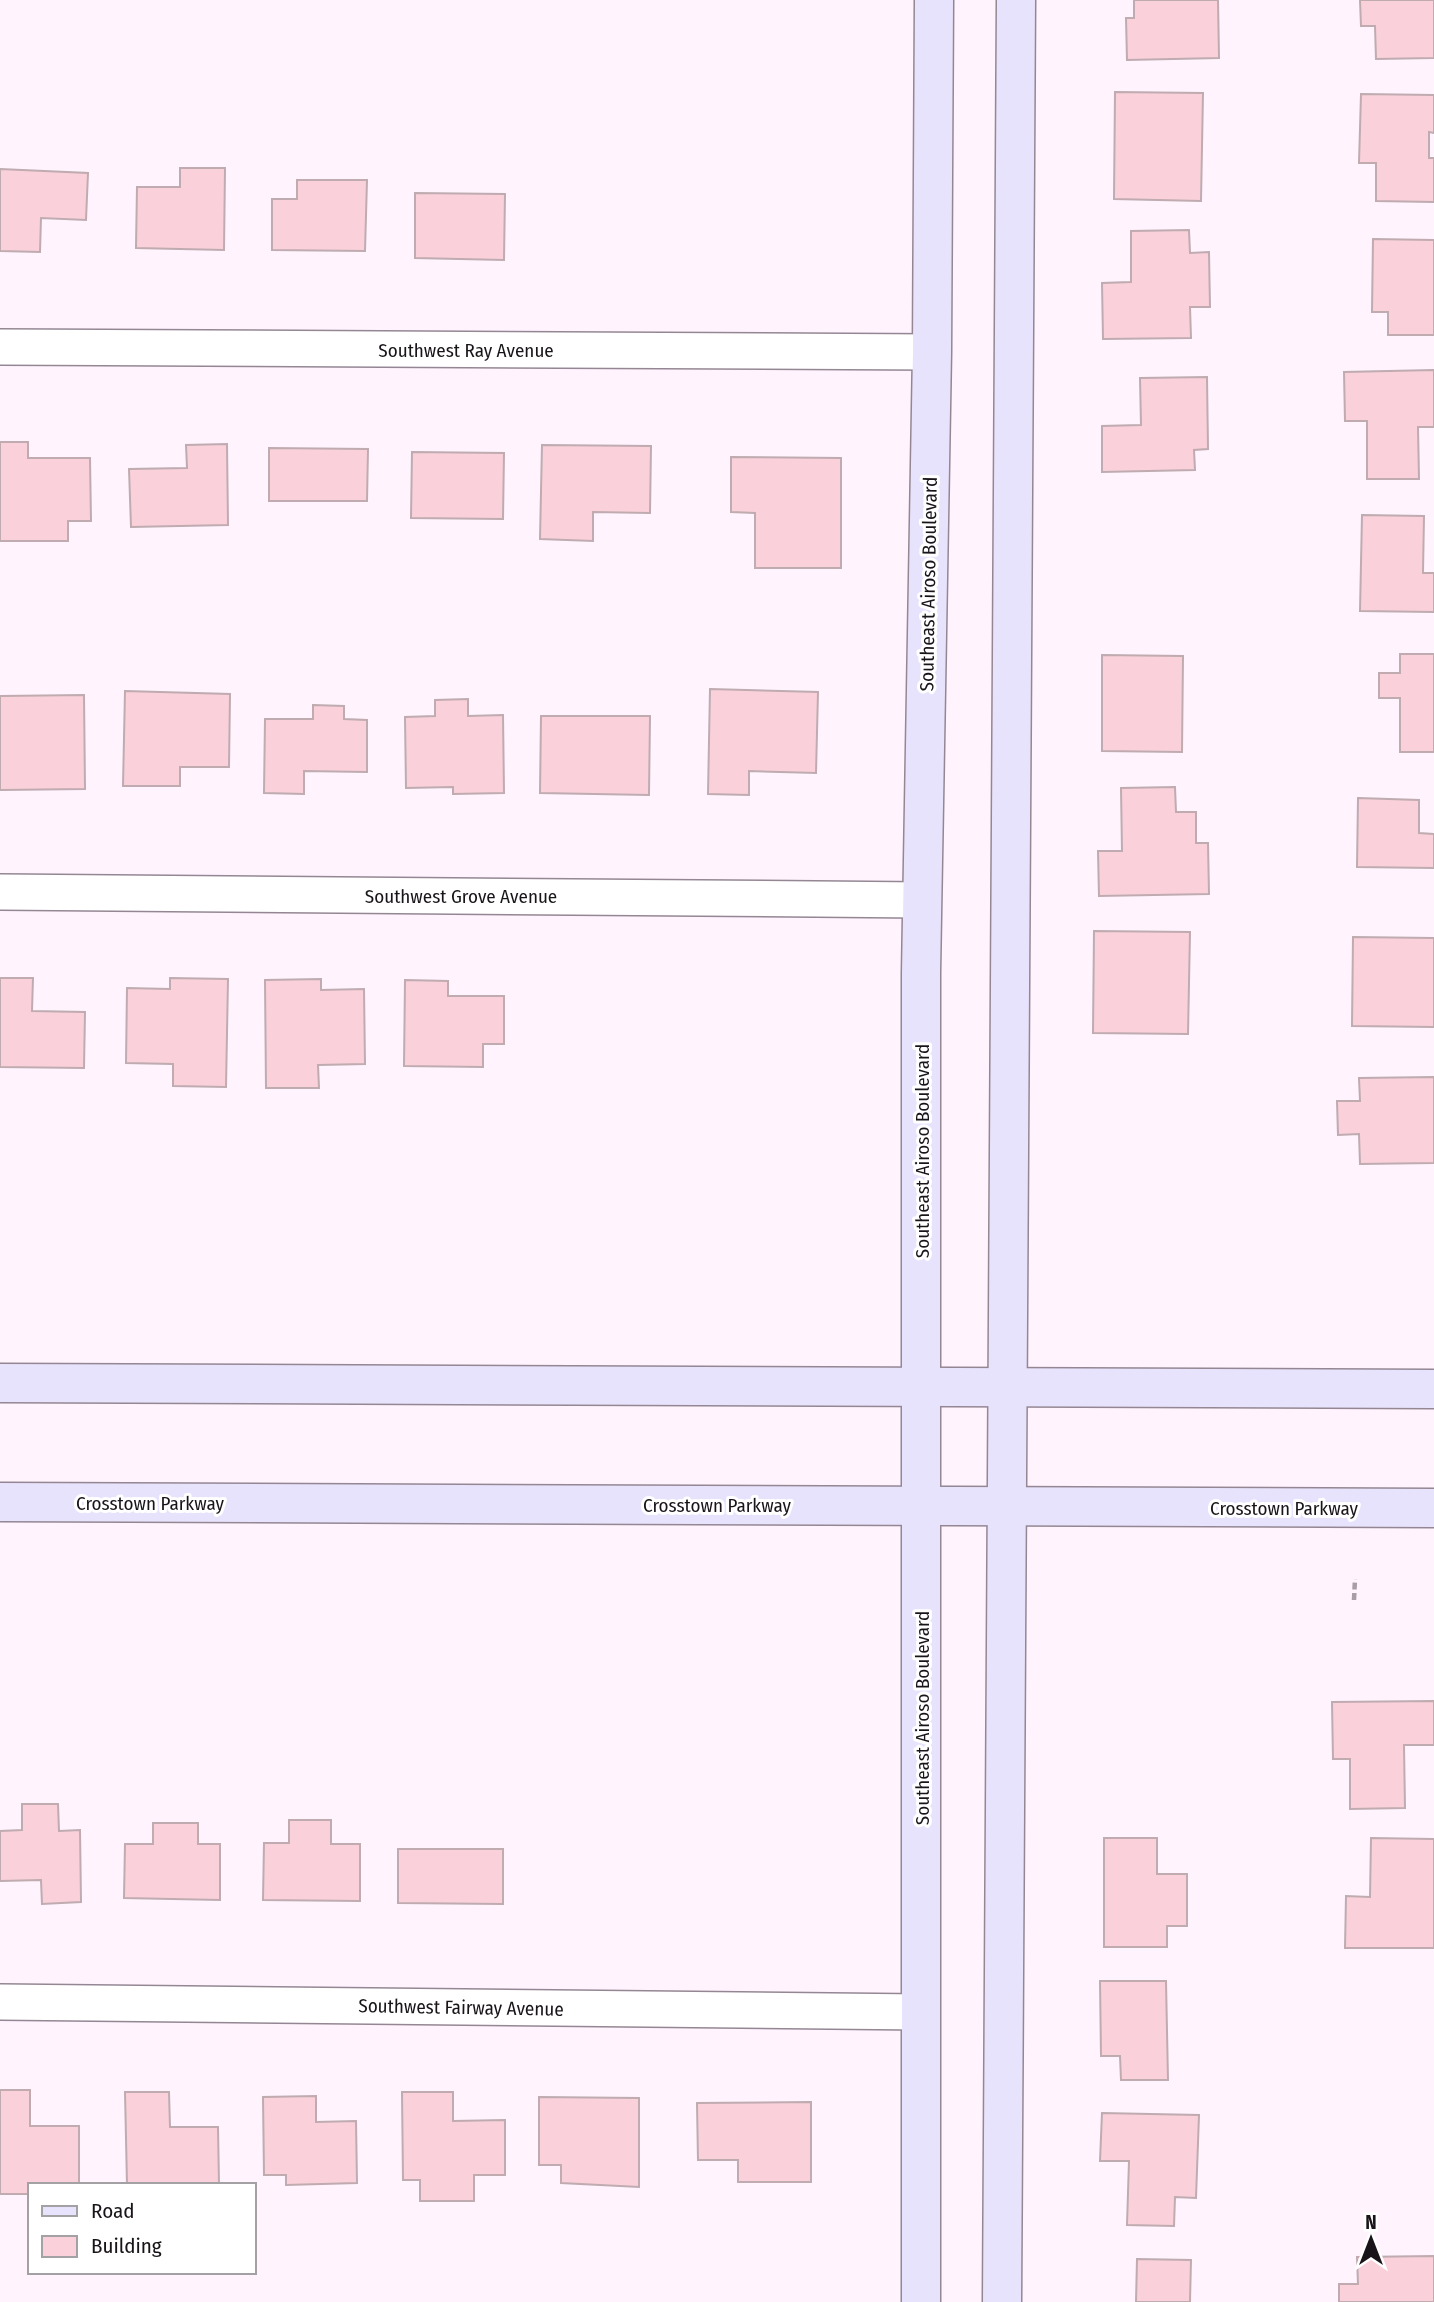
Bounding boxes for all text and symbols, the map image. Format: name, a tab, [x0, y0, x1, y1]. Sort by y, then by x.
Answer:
street label: Southwest Ray Avenue	[378, 339, 554, 362]
street label: Southeast Airoso Boulevard	[915, 477, 942, 691]
street label: Southwest Grove Avenue	[365, 885, 557, 908]
street label: Southeast Airoso Boulevard	[911, 1044, 934, 1258]
street label: Crosstown Parkway	[76, 1492, 224, 1515]
street label: Crosstown Parkway	[643, 1494, 791, 1517]
street label: Crosstown Parkway	[1210, 1497, 1358, 1520]
street label: Southeast Airoso Boulevard	[911, 1611, 934, 1825]
street label: Southwest Fairway Avenue	[358, 1994, 564, 2021]
legend	[28, 2183, 256, 2274]
text: Road	[91, 2198, 135, 2224]
north arrow	[1336, 2204, 1406, 2274]
text: N	[1365, 2211, 1377, 2234]
text: Building	[91, 2233, 162, 2259]

